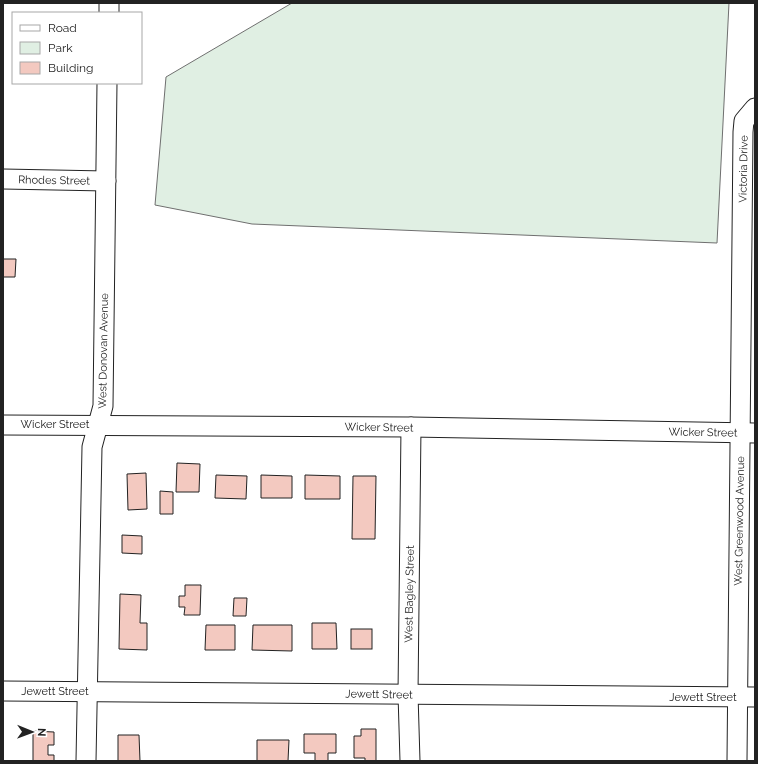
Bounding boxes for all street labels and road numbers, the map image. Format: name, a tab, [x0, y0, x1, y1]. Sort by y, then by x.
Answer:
street label: Victoria Drive	[736, 135, 751, 203]
street label: Rhodes Street	[18, 173, 90, 188]
street label: West Donovan Avenue	[96, 293, 111, 409]
street label: Wicker Street	[21, 418, 90, 431]
street label: Wicker Street	[344, 420, 414, 435]
street label: Wicker Street	[668, 425, 738, 440]
street label: West Greenwood Avenue	[732, 456, 747, 586]
street label: West Bagley Street	[402, 545, 417, 643]
street label: Jewett Street	[21, 685, 89, 698]
street label: Jewett Street	[345, 687, 413, 702]
street label: Jewett Street	[669, 691, 737, 704]

